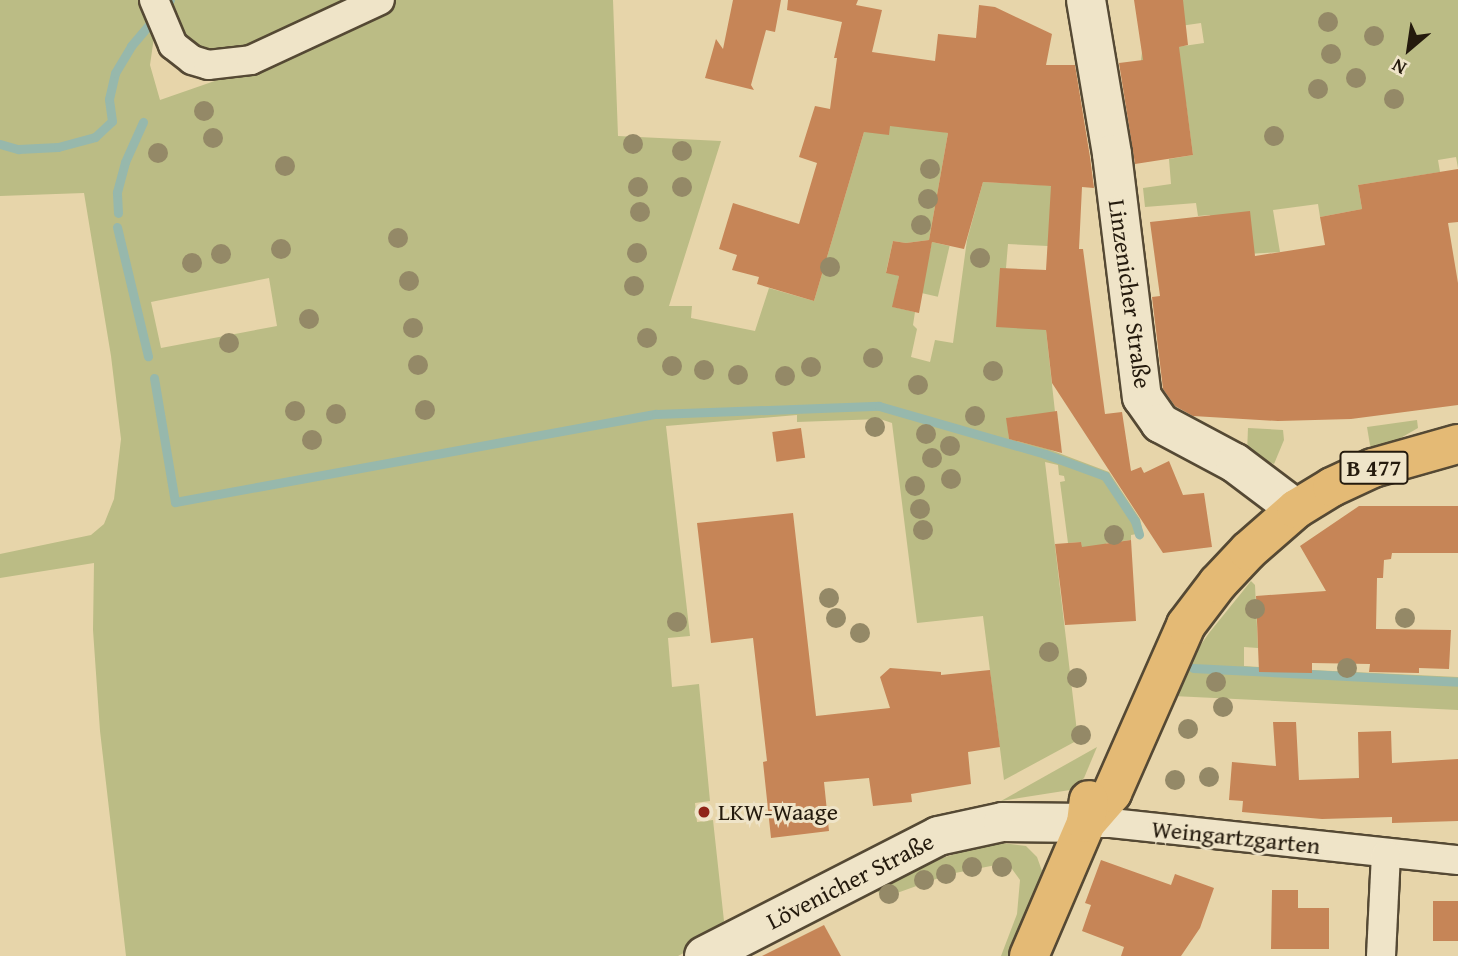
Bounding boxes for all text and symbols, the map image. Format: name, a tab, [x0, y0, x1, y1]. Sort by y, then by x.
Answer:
north arrow	[1374, 14, 1444, 84]
text: N	[1386, 52, 1411, 83]
street label: Linzenicher Straße	[1102, 198, 1158, 390]
road number: B 477	[1339, 448, 1409, 488]
place label: LKW-Waage	[718, 798, 838, 826]
marker: LKW-Waage	[696, 804, 712, 820]
street label: Weingartzgarten	[1150, 814, 1322, 860]
street label: Lövenicher Straße	[762, 827, 938, 935]

